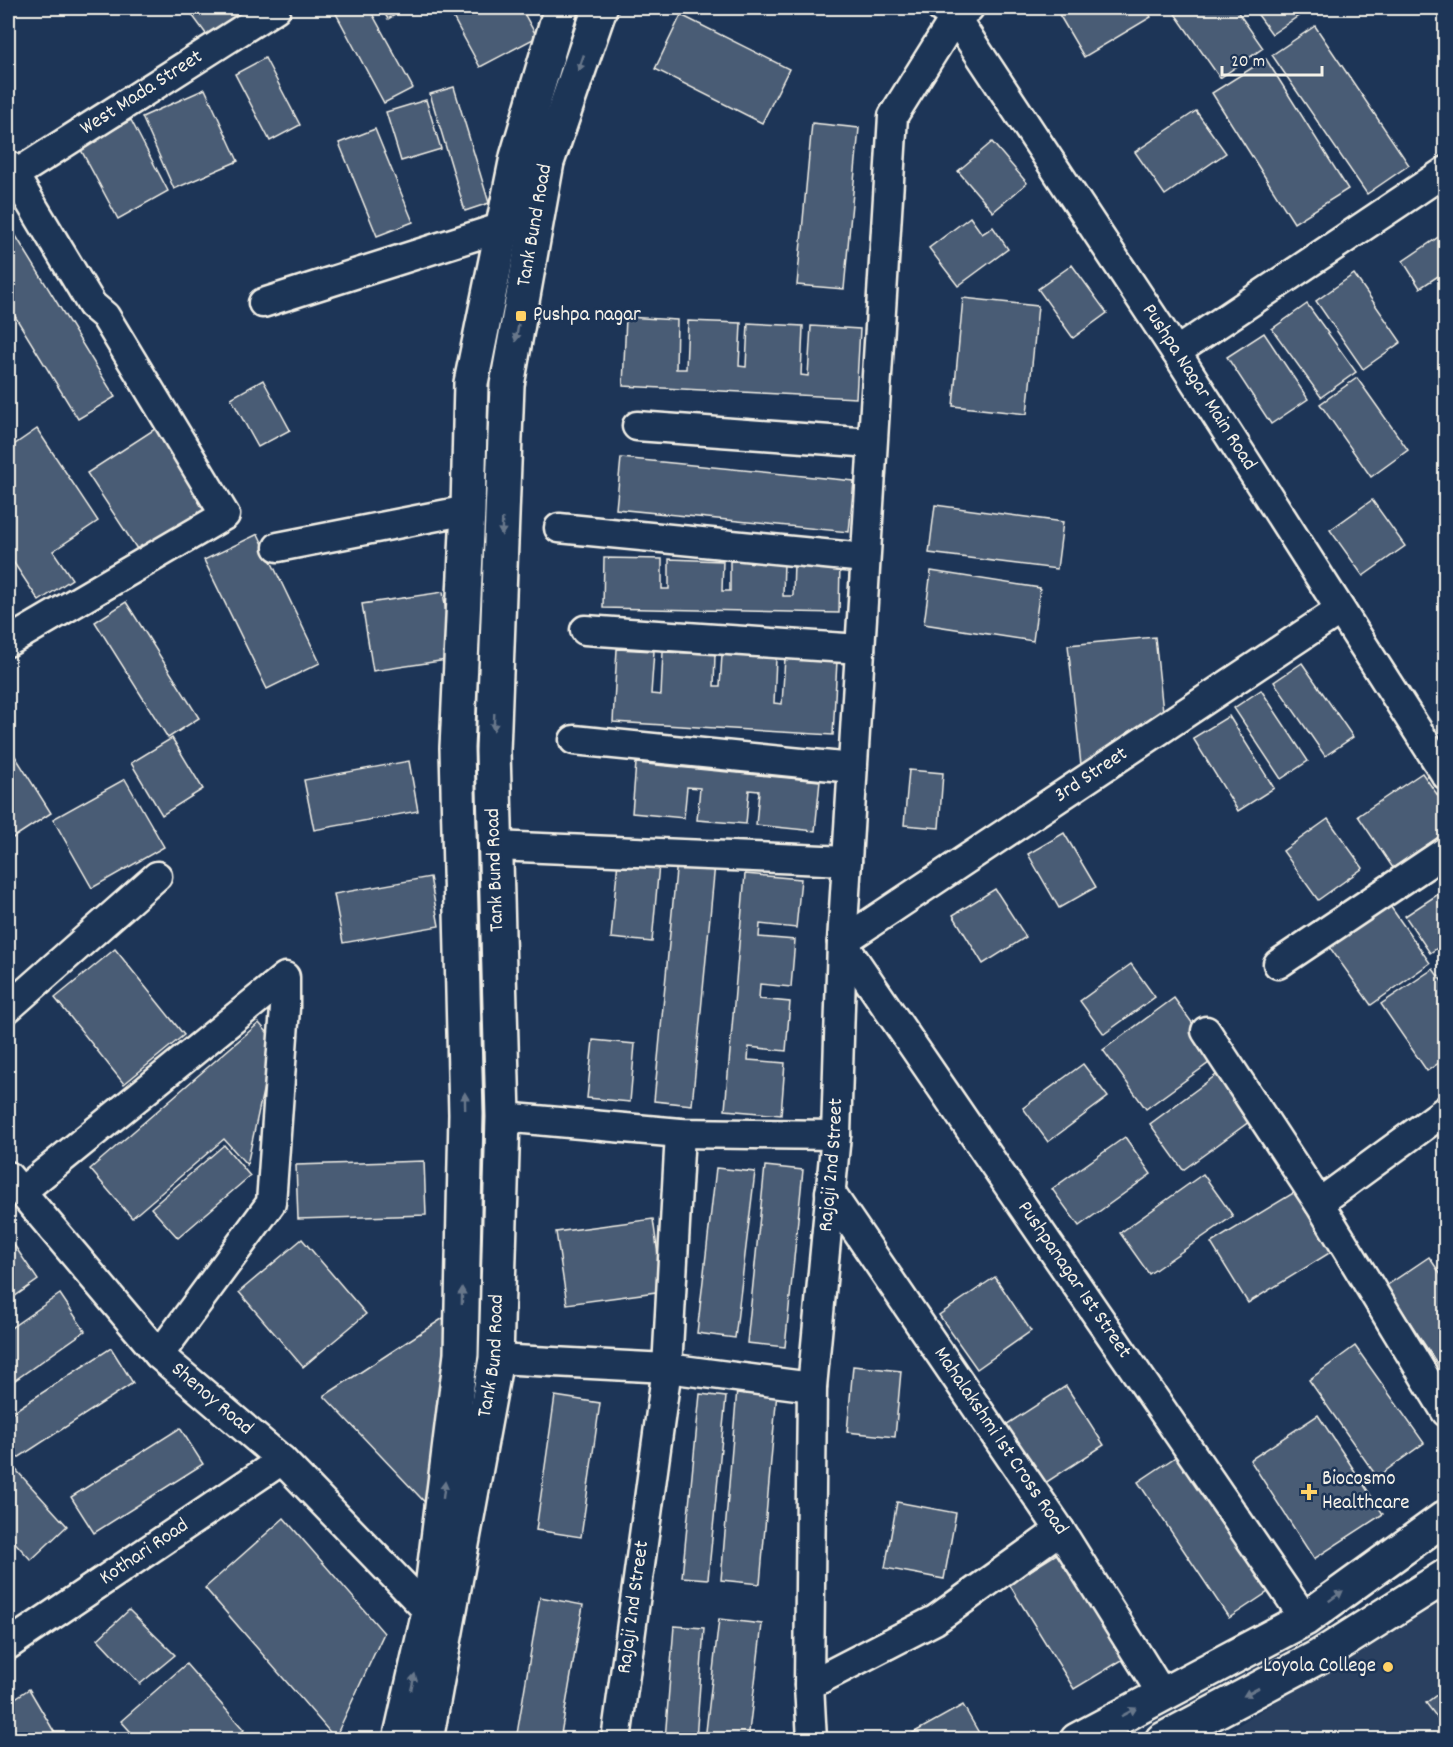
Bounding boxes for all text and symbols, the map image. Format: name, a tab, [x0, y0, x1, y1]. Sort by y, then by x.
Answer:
scale bar	[1222, 39, 1322, 77]
street label: West Mada Street	[75, 43, 210, 144]
text: 20 m	[1231, 50, 1265, 75]
one-way arrow	[576, 54, 586, 72]
street label: Tank Bund Road	[510, 162, 561, 289]
street label: Pushpa Nagar Main Road	[1133, 298, 1263, 477]
place label: Pushpa nagar	[533, 301, 641, 331]
marker: Pushpa nagar	[514, 309, 528, 323]
one-way arrow	[512, 324, 521, 343]
one-way arrow	[497, 518, 506, 537]
one-way arrow	[489, 713, 499, 732]
street label: 3rd Street	[1049, 740, 1135, 811]
street label: Tank Bund Road	[479, 808, 513, 932]
one-way arrow	[461, 1092, 470, 1111]
street label: Rajaji 2nd Street	[812, 1097, 852, 1233]
street label: Pushpanagar 1st Street	[1009, 1196, 1138, 1365]
one-way arrow	[457, 1287, 467, 1306]
street label: Tank Bund Road	[471, 1294, 513, 1420]
street label: Mahalakshmi 1st Cross Road	[925, 1341, 1075, 1542]
street label: Shenoy Road	[164, 1356, 259, 1444]
place label: Biocosmo Healthcare	[1322, 1465, 1410, 1519]
one-way arrow	[439, 1481, 449, 1500]
marker: Biocosmo Healthcare	[1300, 1483, 1318, 1501]
street label: Kothari Road	[94, 1512, 195, 1594]
street label: Rajaji 2nd Street	[610, 1538, 658, 1676]
one-way arrow	[1328, 1591, 1343, 1603]
place label: Loyola College	[1263, 1652, 1376, 1682]
marker: Loyola College	[1381, 1660, 1395, 1674]
one-way arrow	[408, 1673, 418, 1692]
one-way arrow	[1242, 1687, 1259, 1697]
one-way arrow	[1121, 1707, 1138, 1717]

